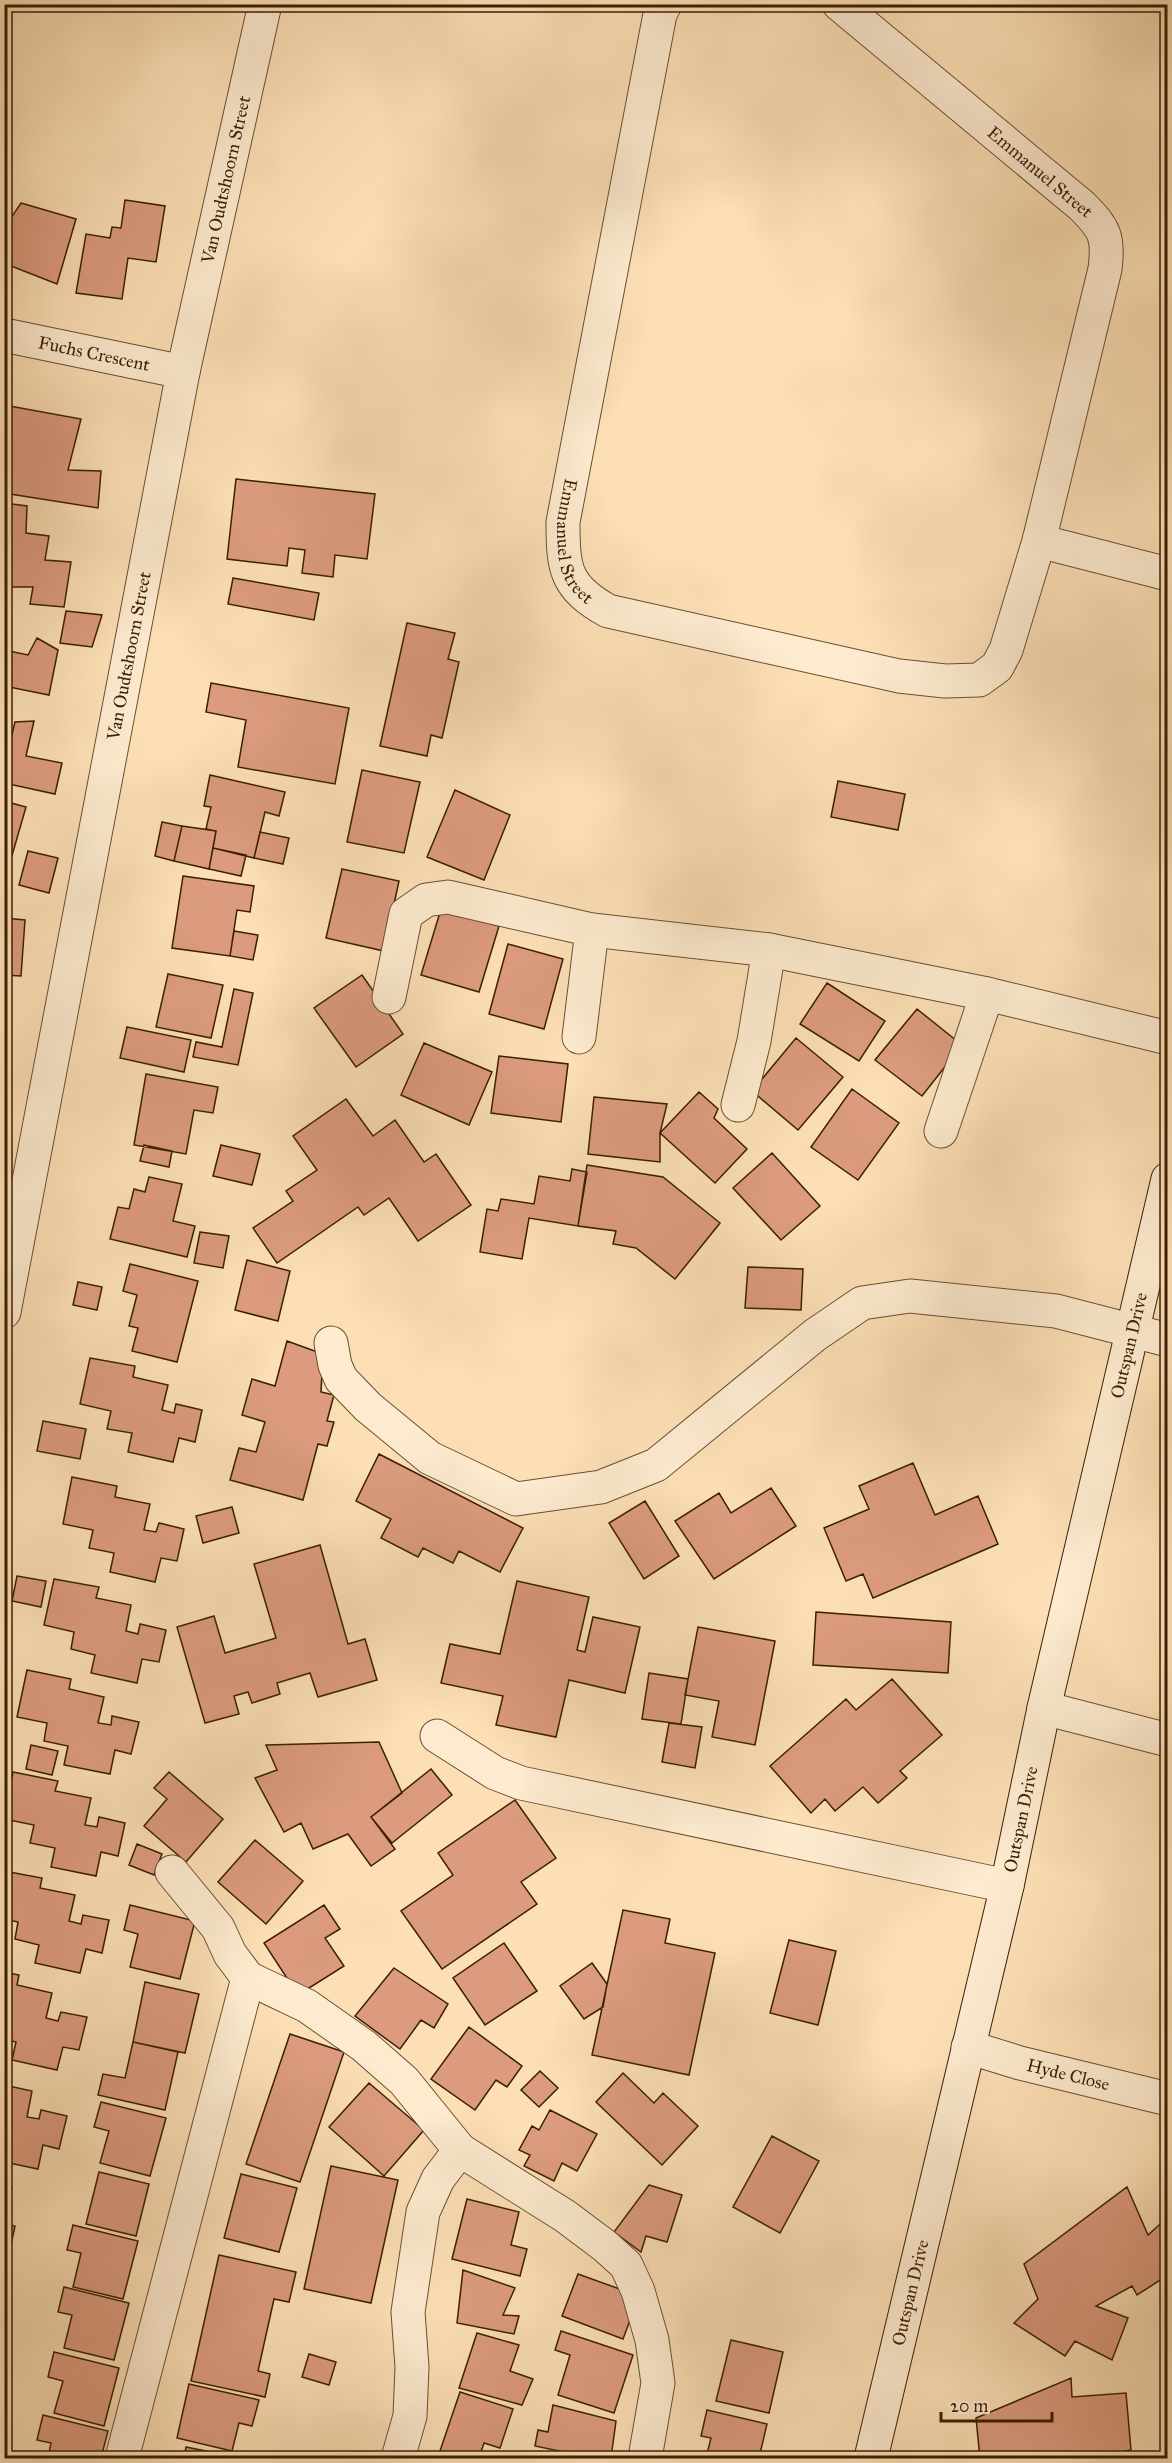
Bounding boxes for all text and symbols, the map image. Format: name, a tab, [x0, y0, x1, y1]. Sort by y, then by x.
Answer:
street label: Van Oudtshoorn Street	[196, 93, 255, 267]
street label: Emmanuel Street	[983, 121, 1098, 223]
street label: Fuchs Crescent	[36, 331, 152, 376]
street label: Emmanuel Street	[552, 477, 598, 609]
street label: Van Oudtshoorn Street	[102, 569, 156, 743]
street label: Outspan Drive	[1106, 1290, 1152, 1401]
street label: Outspan Drive	[999, 1764, 1043, 1875]
street label: Hyde Close	[1025, 2054, 1112, 2095]
street label: Outspan Drive	[887, 2237, 934, 2348]
scale bar	[941, 2385, 1052, 2423]
text: 20 m	[950, 2395, 988, 2417]

